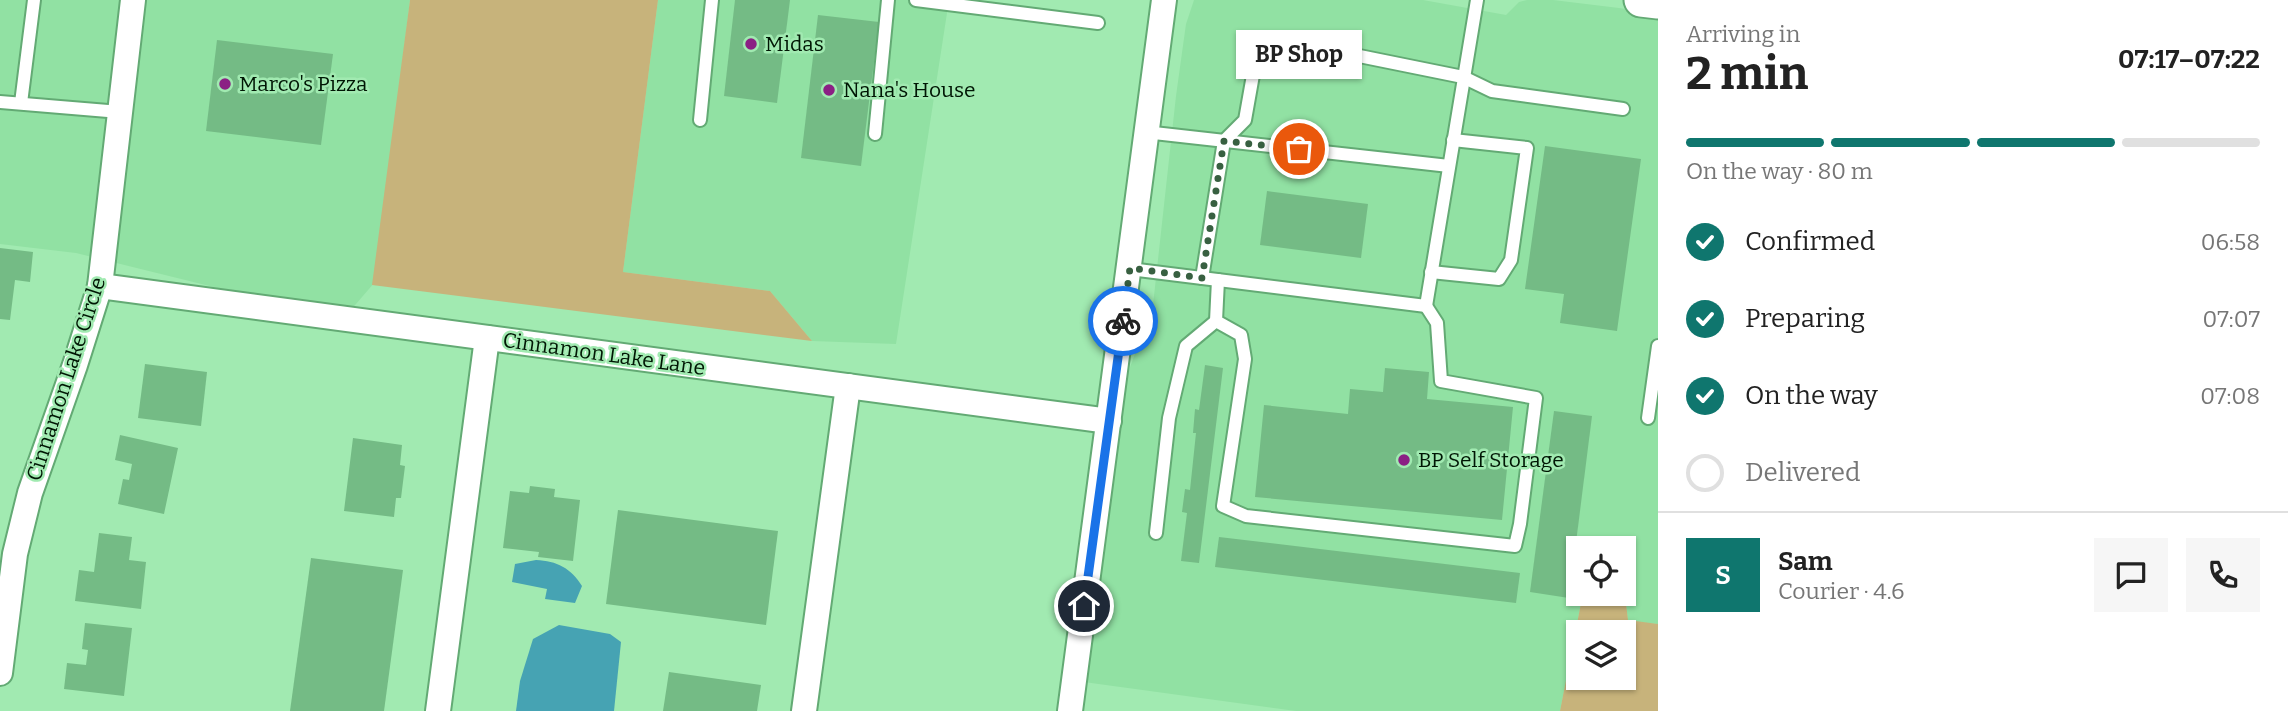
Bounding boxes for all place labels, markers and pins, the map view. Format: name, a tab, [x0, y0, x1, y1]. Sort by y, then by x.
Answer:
callout: BP Shop	[1236, 30, 1362, 79]
place label: Midas	[765, 31, 824, 57]
marker: Midas	[743, 36, 759, 52]
place label: Marco's Pizza	[239, 71, 368, 97]
marker: Marco's Pizza	[217, 76, 233, 92]
place label: Nana's House	[843, 77, 976, 103]
marker: Nana's House	[821, 82, 837, 98]
pin	[1269, 119, 1329, 179]
place label: BP Self Storage	[1418, 447, 1564, 473]
marker: BP Self Storage	[1396, 452, 1412, 468]
pin	[1054, 576, 1114, 636]

